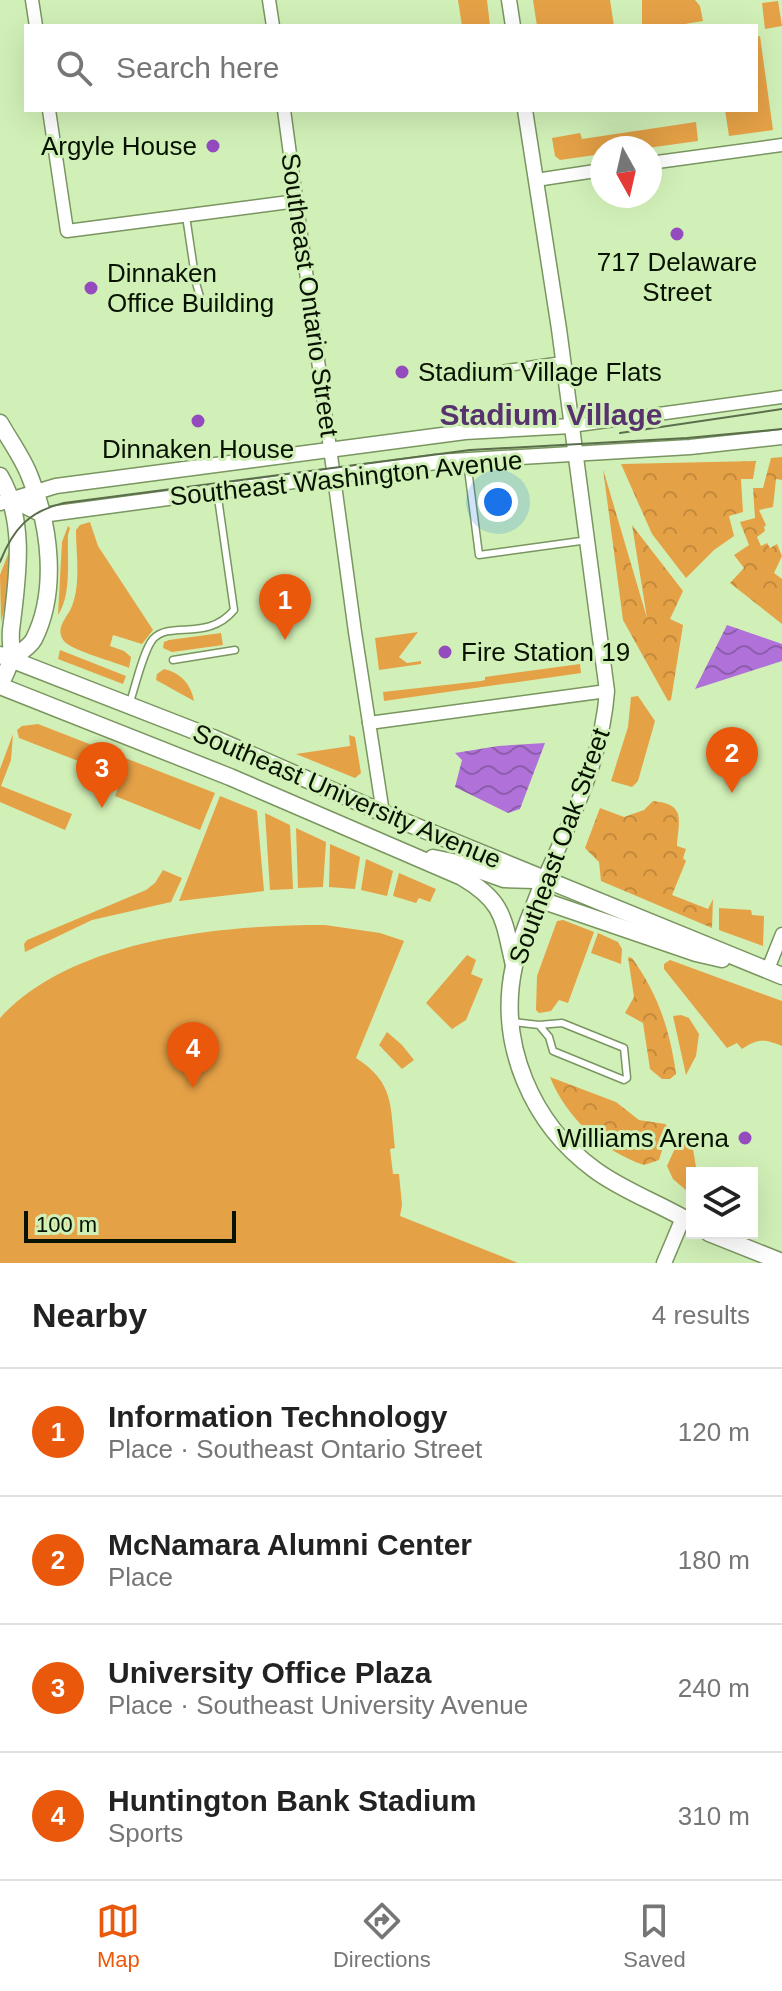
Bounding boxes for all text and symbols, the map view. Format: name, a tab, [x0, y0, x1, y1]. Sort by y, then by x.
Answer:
search box	[24, 24, 758, 112]
icon: search	[52, 46, 96, 90]
text: Search here	[116, 51, 279, 84]
place label: Argyle House	[41, 131, 197, 161]
north arrow	[590, 136, 662, 208]
marker: Argyle House	[204, 137, 222, 155]
street label: Southeast Ontario Street	[275, 151, 345, 440]
marker: 717 Delaware Street	[668, 225, 686, 243]
place label: 717 Delaware Street	[597, 247, 757, 307]
place label: Dinnaken Office Building	[107, 258, 274, 318]
marker: Dinnaken Office Building	[82, 279, 100, 297]
place label: Stadium Village Flats	[418, 357, 662, 387]
marker: Stadium Village Flats	[393, 363, 411, 381]
district label: Stadium Village	[440, 398, 662, 431]
marker: Dinnaken House	[189, 412, 207, 430]
place label: Dinnaken House	[102, 434, 294, 464]
street label: Southeast Washington Avenue	[168, 445, 524, 511]
your location	[478, 482, 518, 522]
pin: 1	[259, 574, 311, 640]
place label: Fire Station 19	[461, 637, 630, 667]
marker: Fire Station 19	[436, 643, 454, 661]
street label: Southeast University Avenue	[188, 717, 506, 875]
street label: Southeast Oak Street	[502, 723, 616, 968]
pin: 2	[706, 727, 758, 793]
pin: 3	[76, 742, 128, 808]
pin: 4	[167, 1022, 219, 1088]
place label: Williams Arena	[557, 1123, 730, 1153]
marker: Williams Arena	[736, 1129, 754, 1147]
map controls	[686, 1167, 758, 1239]
button: layers	[686, 1167, 758, 1239]
scale bar	[24, 1207, 236, 1243]
text: 100 m	[36, 1212, 97, 1237]
text: Nearby	[32, 1296, 147, 1334]
text: 4 results	[652, 1300, 750, 1330]
text: Information Technology	[108, 1400, 447, 1433]
text: 1	[51, 1417, 65, 1447]
text: 120 m	[678, 1417, 750, 1447]
text: Place · Southeast Ontario Street	[108, 1434, 482, 1464]
text: McNamara Alumni Center	[108, 1528, 472, 1561]
text: 2	[51, 1545, 65, 1575]
text: 180 m	[678, 1545, 750, 1575]
text: Place	[108, 1562, 173, 1592]
text: University Office Plaza	[108, 1656, 431, 1689]
text: 3	[51, 1673, 65, 1703]
text: 240 m	[678, 1673, 750, 1703]
text: Place · Southeast University Avenue	[108, 1690, 528, 1720]
text: Huntington Bank Stadium	[108, 1784, 476, 1817]
text: 4	[51, 1801, 65, 1831]
text: 310 m	[678, 1801, 750, 1831]
text: Sports	[108, 1818, 183, 1848]
tab: Map	[96, 1899, 140, 1973]
tab: Directions	[333, 1899, 431, 1973]
tab: Saved	[623, 1899, 686, 1973]

